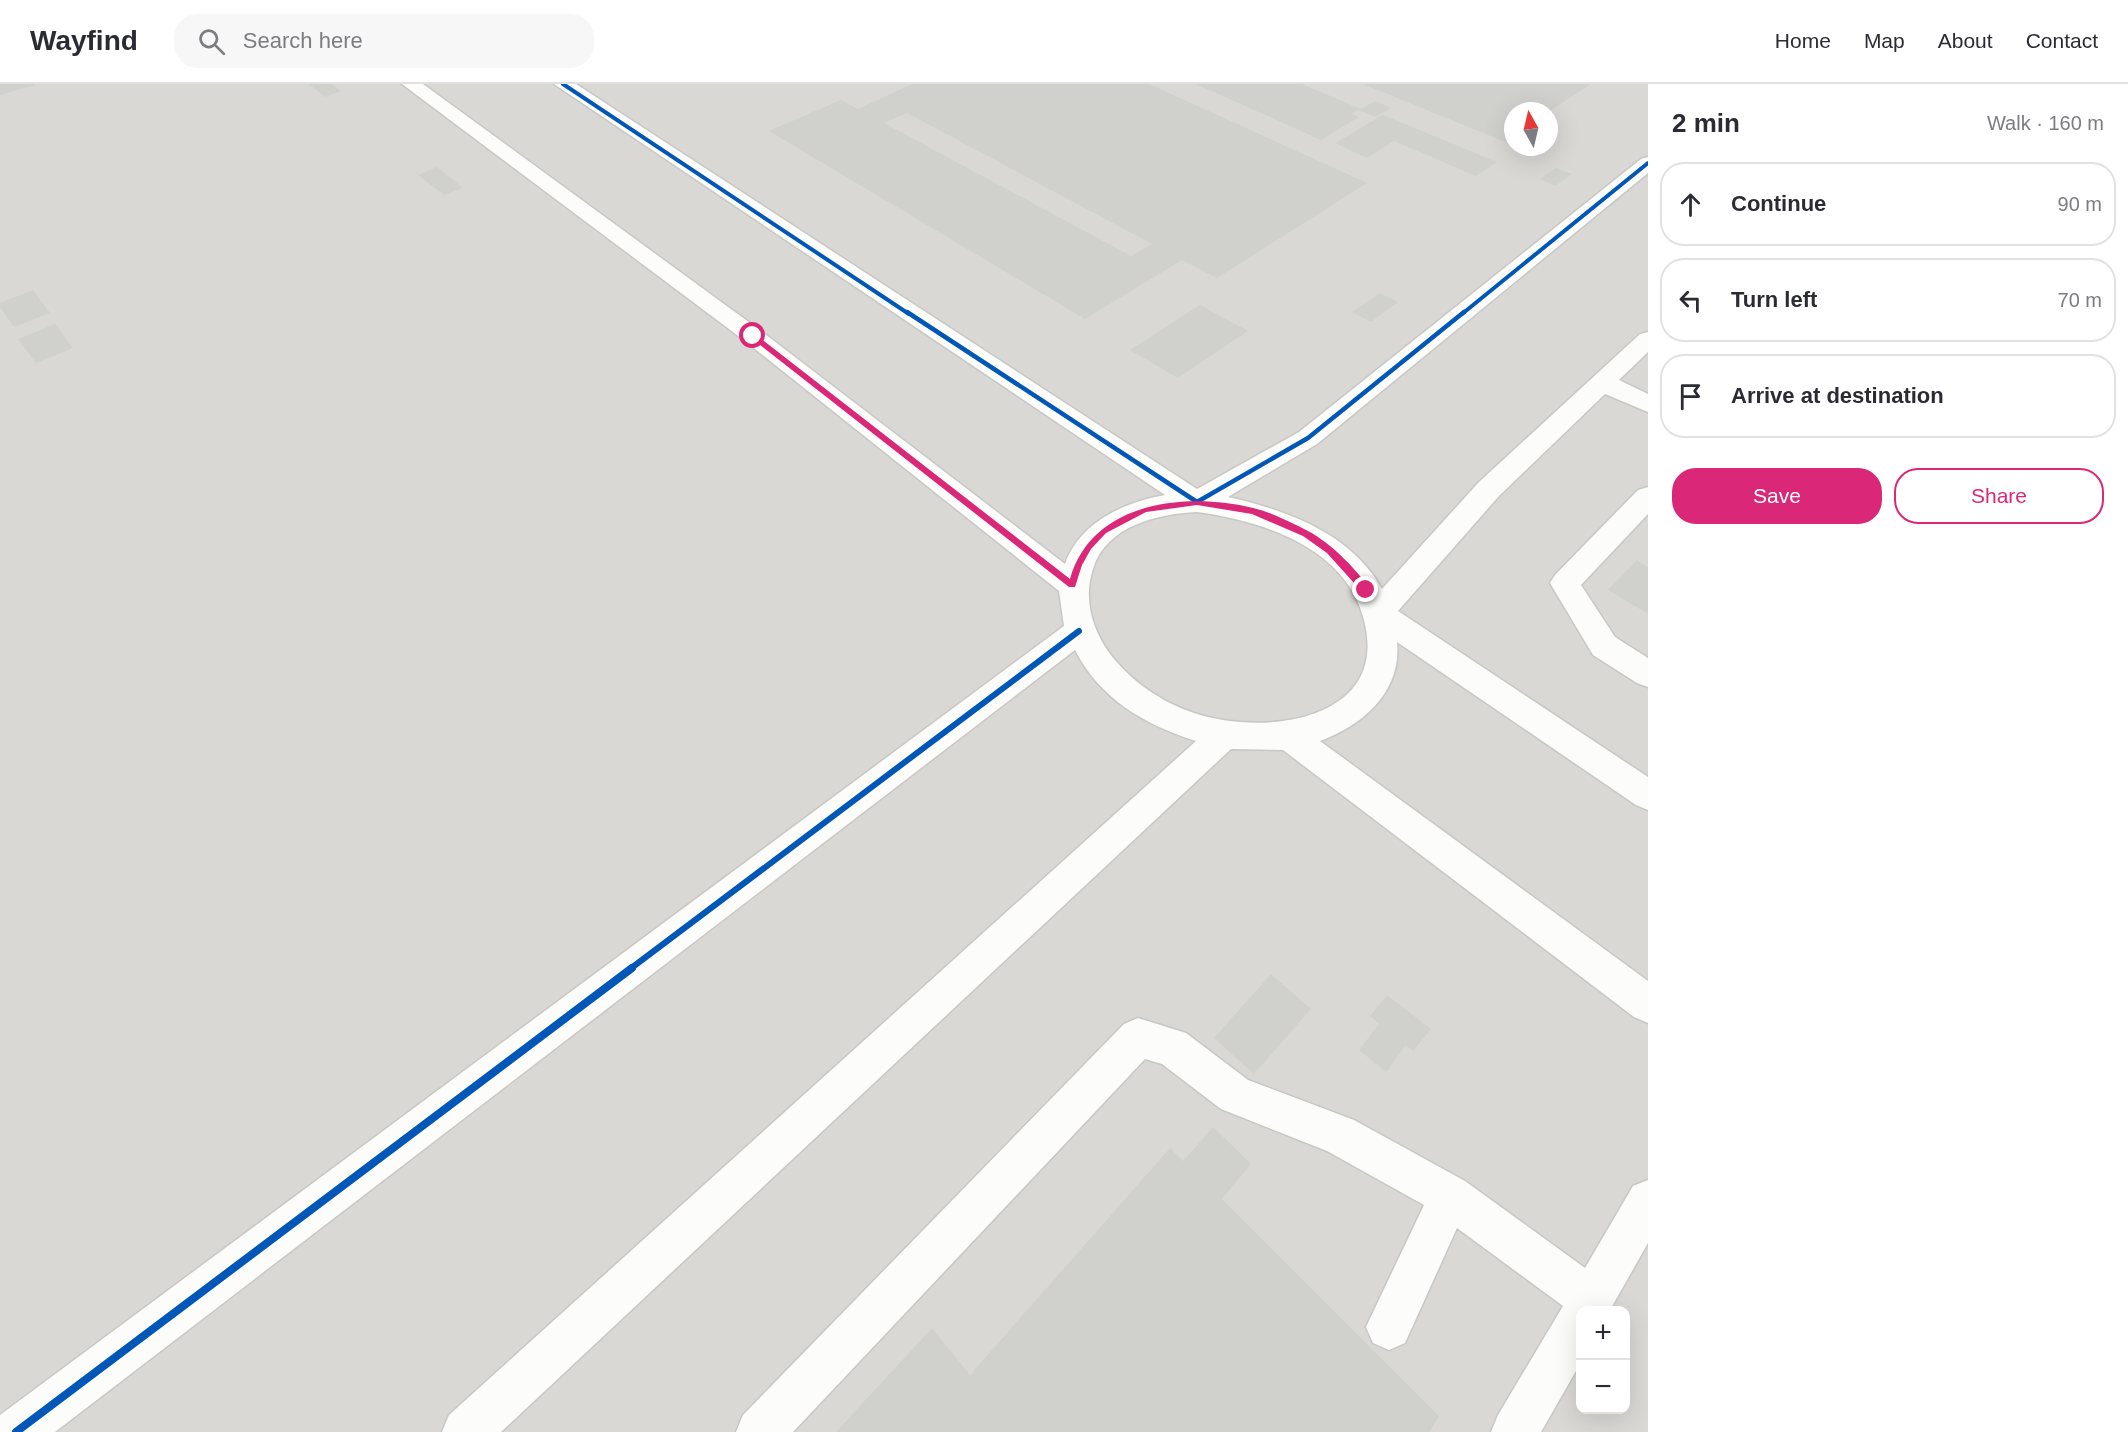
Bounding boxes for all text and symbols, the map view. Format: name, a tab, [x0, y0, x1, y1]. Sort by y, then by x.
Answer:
search box	[174, 14, 594, 68]
text: Wayfind	[30, 25, 138, 56]
icon: search	[195, 25, 228, 58]
text: Search here	[243, 28, 363, 53]
text: Home	[1775, 29, 1831, 52]
text: Map	[1864, 29, 1905, 52]
text: About	[1938, 29, 1993, 52]
text: Contact	[2026, 29, 2098, 52]
north arrow	[1504, 102, 1558, 156]
text: 2 min	[1672, 108, 1740, 138]
text: Walk · 160 m	[1987, 112, 2104, 134]
icon: ahead	[1674, 188, 1707, 221]
text: Continue	[1731, 191, 1826, 216]
text: 90 m	[2058, 193, 2102, 215]
icon: left	[1674, 284, 1707, 317]
text: Turn left	[1731, 287, 1817, 312]
text: 70 m	[2058, 289, 2102, 311]
route start	[739, 322, 765, 348]
icon: arrive	[1674, 380, 1707, 413]
text: Arrive at destination	[1731, 383, 1944, 408]
button: Save	[1672, 468, 1882, 524]
button: Share	[1894, 468, 2104, 524]
route end	[1352, 576, 1378, 602]
map controls	[1576, 1306, 1630, 1414]
button: +	[1576, 1306, 1630, 1360]
button: −	[1576, 1360, 1630, 1414]

